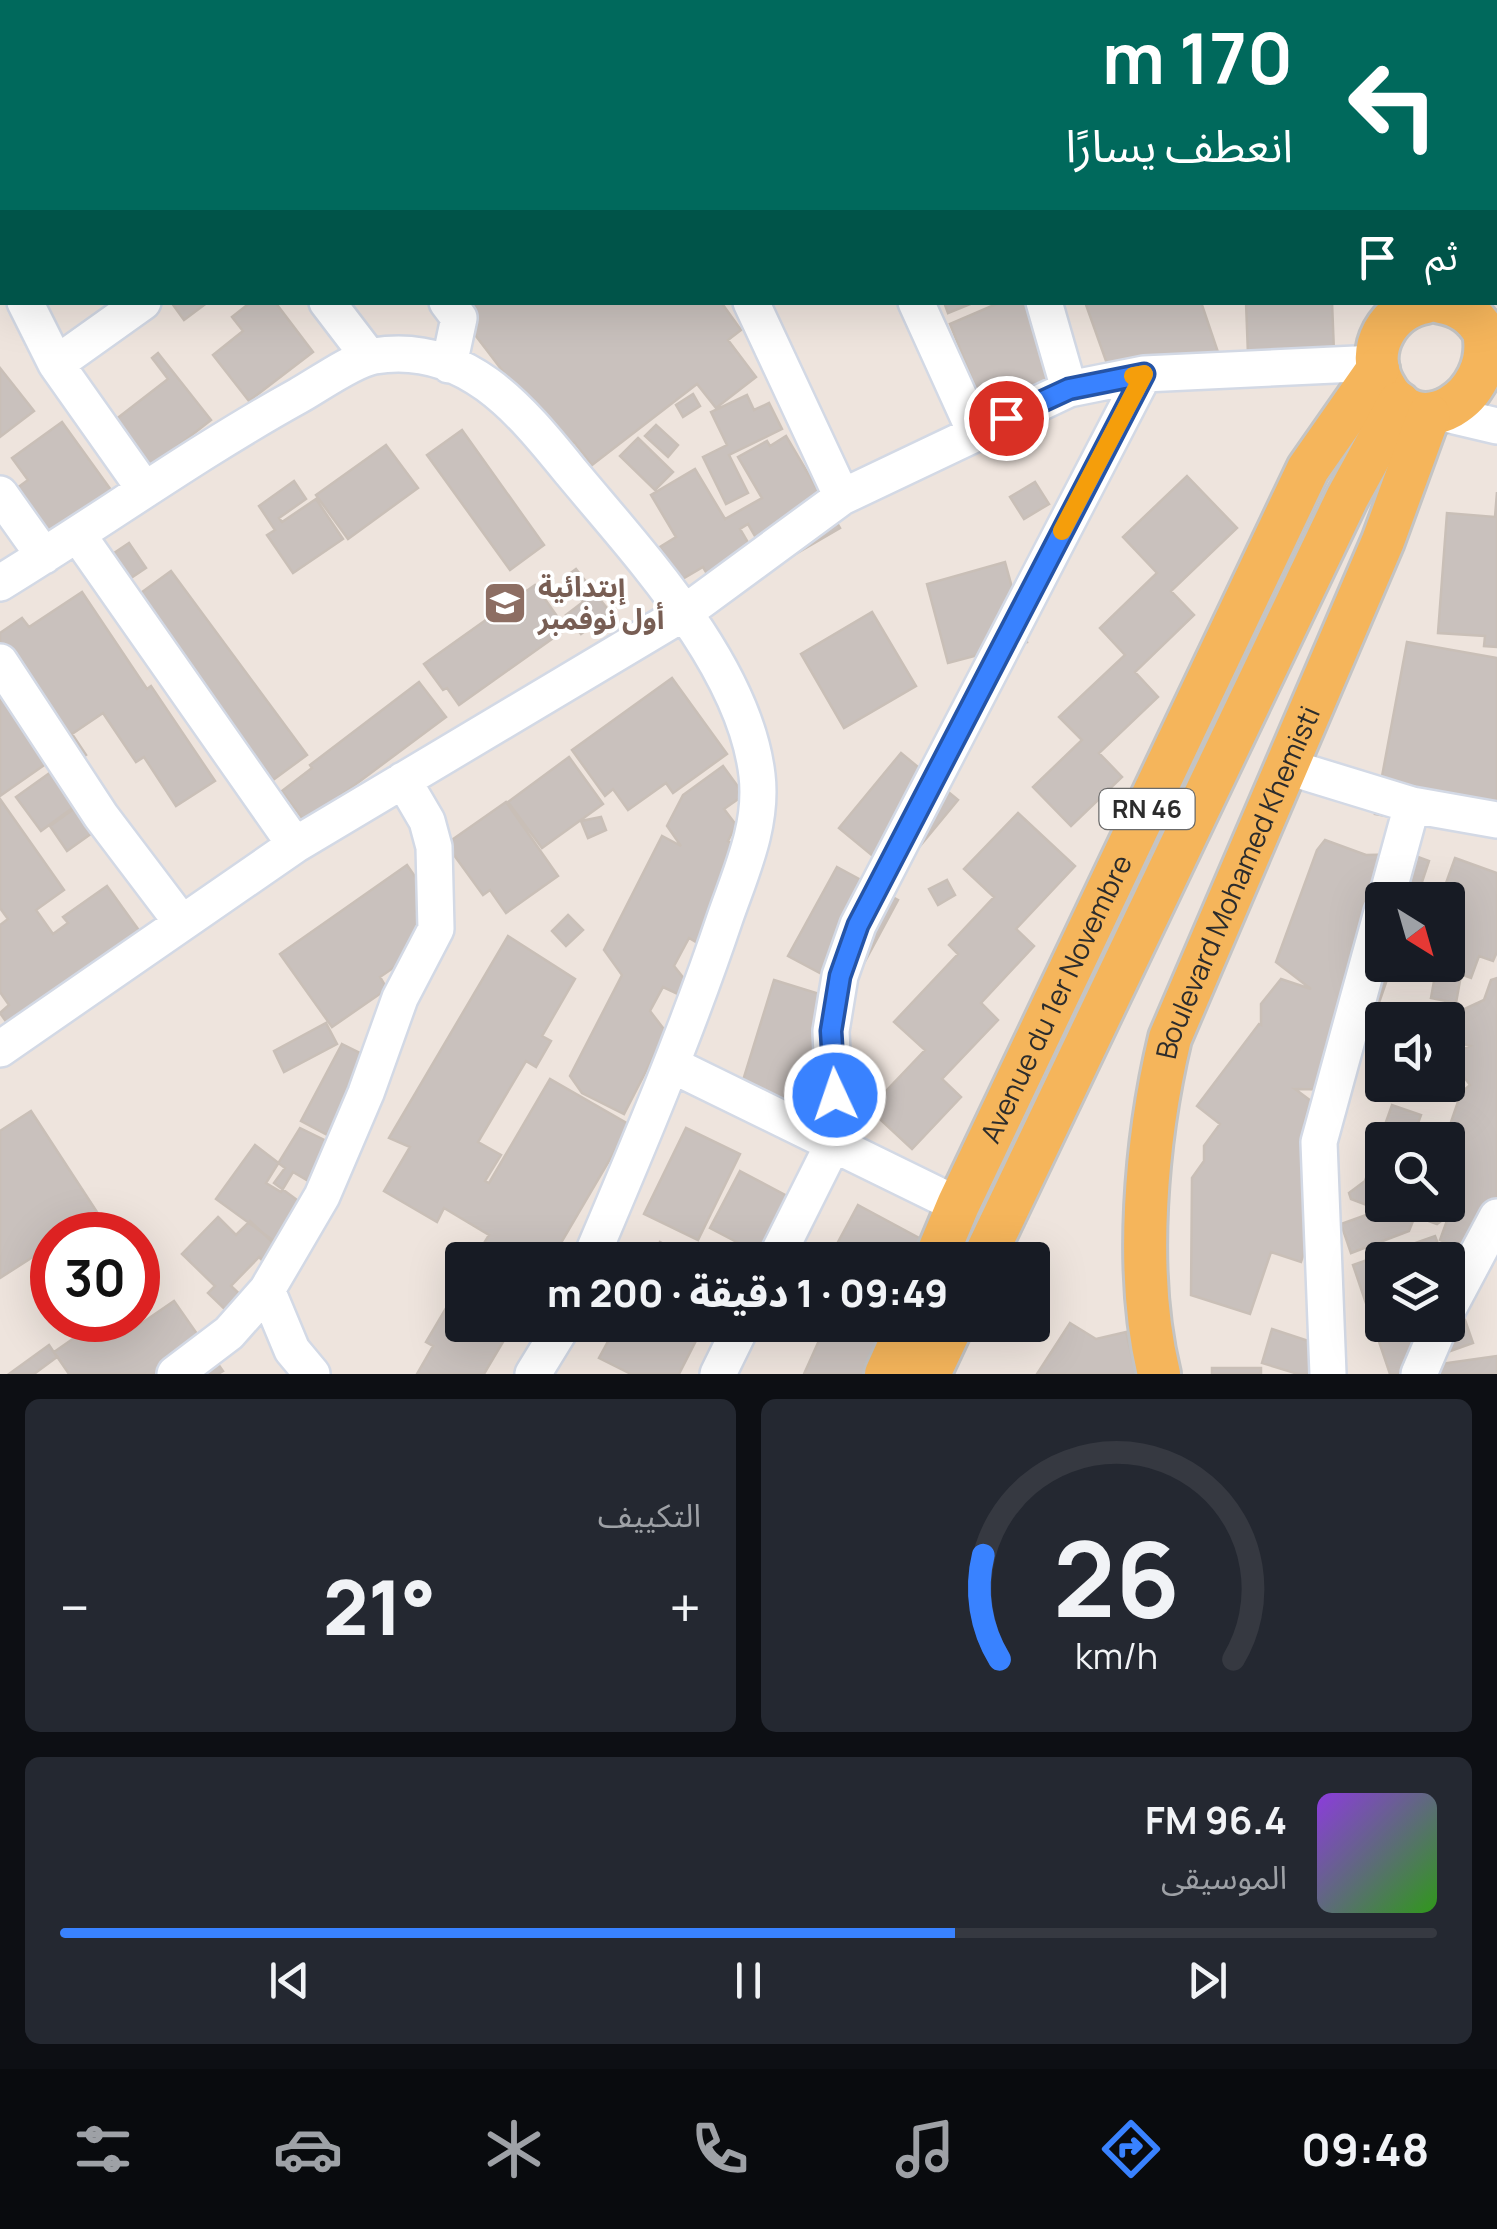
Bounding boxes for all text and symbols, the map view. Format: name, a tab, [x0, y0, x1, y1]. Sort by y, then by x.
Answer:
text: 170 m	[1102, 9, 1293, 105]
icon: left	[1328, 40, 1458, 170]
text: انعطف يسارًا	[1065, 114, 1293, 176]
text: ثم	[1425, 229, 1458, 281]
icon: arrive	[1350, 230, 1405, 285]
pin	[964, 376, 1049, 461]
icon: arrive	[979, 391, 1034, 446]
place label: إبتدائية أول نوفمبر	[537, 567, 664, 637]
school or university icon: إبتدائية أول نوفمبر	[482, 580, 528, 626]
street label: Boulevard Mohamed Khemisti	[1146, 700, 1328, 1062]
road number: RN 46	[1100, 789, 1194, 829]
street label: Avenue du 1er Novembre	[970, 848, 1140, 1149]
north arrow	[1365, 882, 1465, 982]
map controls	[1365, 882, 1465, 1342]
button: sound	[1365, 1002, 1465, 1102]
position arrow	[783, 1043, 887, 1147]
button: search	[1365, 1122, 1465, 1222]
speed limit sign: 30	[30, 1212, 160, 1342]
button: layers	[1365, 1242, 1465, 1342]
text: 09:49 · 1 دقيقة · 200 m	[547, 1266, 948, 1318]
text: التكييف	[598, 1493, 701, 1537]
text: 26	[1053, 1506, 1180, 1648]
text: 21°	[323, 1555, 436, 1658]
text: −	[60, 1569, 90, 1645]
text: +	[669, 1569, 701, 1645]
text: km/h	[1075, 1631, 1158, 1680]
text: 96.4 FM	[1145, 1793, 1287, 1845]
text: الموسيقى	[1161, 1855, 1287, 1899]
icon: previous	[262, 1953, 317, 2008]
icon: pause	[721, 1953, 776, 2008]
icon: next	[1180, 1953, 1235, 2008]
icon: filters	[68, 2114, 138, 2184]
icon: car	[273, 2114, 343, 2184]
icon: climate	[479, 2114, 549, 2184]
icon: phone	[685, 2114, 755, 2184]
icon: music	[890, 2114, 960, 2184]
icon: directions	[1096, 2114, 1166, 2184]
text: 09:48	[1301, 2118, 1429, 2180]

